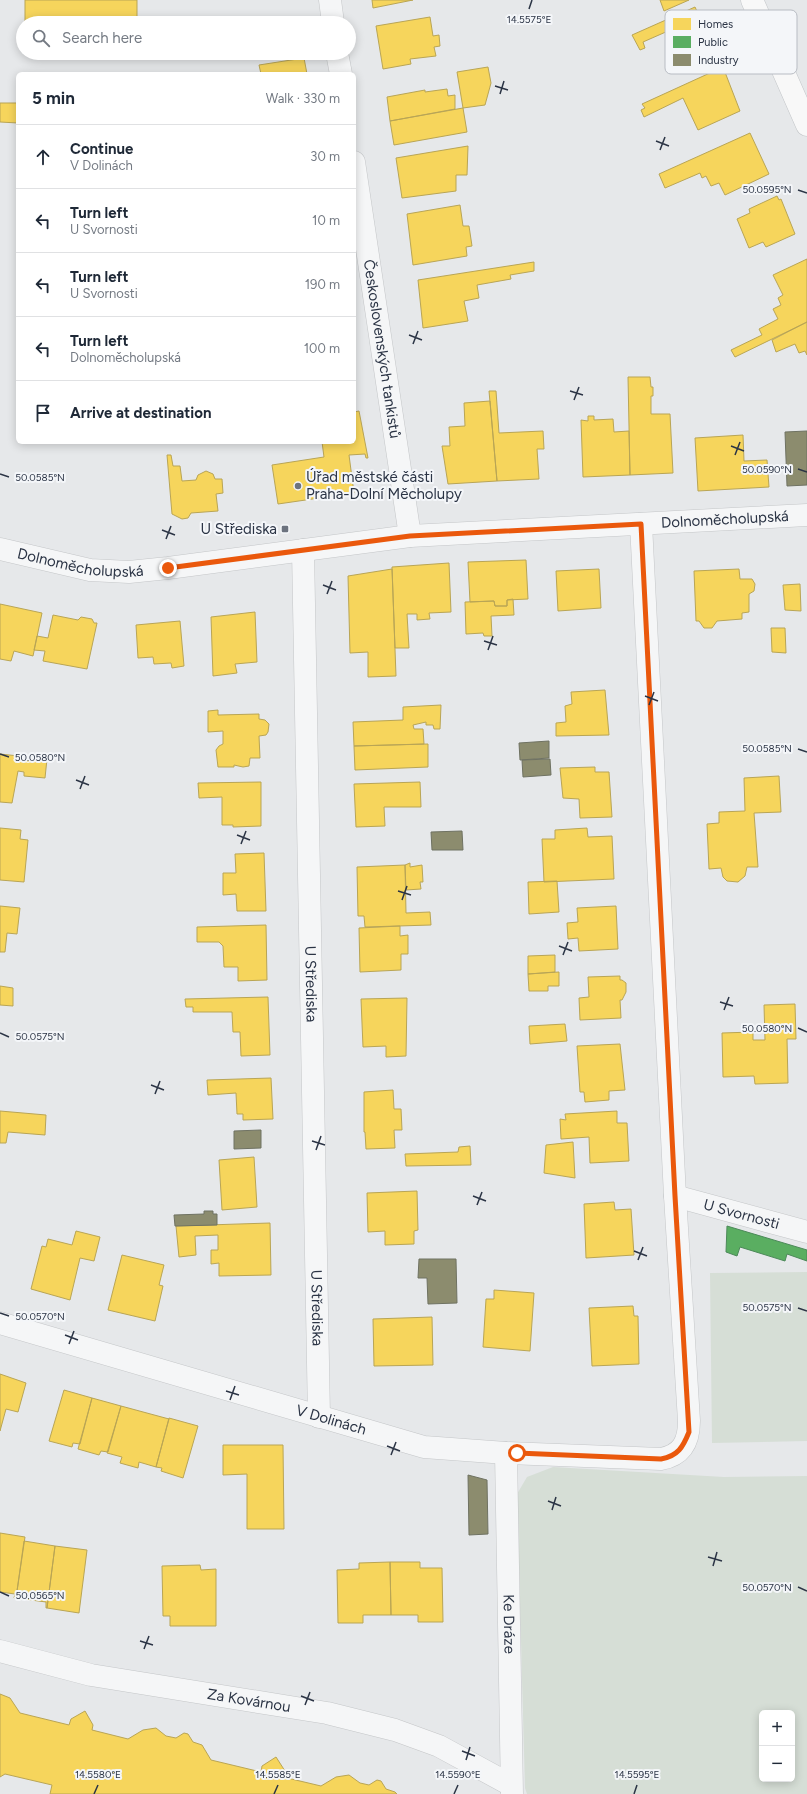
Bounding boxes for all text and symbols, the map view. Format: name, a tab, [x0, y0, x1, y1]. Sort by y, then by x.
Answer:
legend	[665, 10, 797, 74]
text: 14.5575°E	[507, 13, 551, 26]
search box	[16, 16, 356, 60]
text: Homes	[698, 18, 733, 31]
icon: search	[30, 27, 52, 49]
text: Search here	[62, 29, 142, 47]
text: Public	[698, 36, 728, 49]
text: Industry	[698, 54, 739, 67]
text: 5 min	[32, 88, 75, 108]
text: Walk · 330 m	[266, 91, 340, 106]
text: Continue	[70, 140, 133, 158]
icon: ahead	[32, 146, 54, 168]
text: 30 m	[310, 149, 340, 164]
text: V Dolinách	[70, 158, 133, 173]
text: 50.0595°N	[742, 183, 792, 196]
text: Turn left	[70, 204, 128, 222]
icon: left	[32, 210, 54, 232]
text: 10 m	[312, 213, 340, 228]
text: U Svornosti	[70, 222, 138, 237]
street label: Československých tankistů	[360, 258, 404, 440]
text: Turn left	[70, 268, 128, 286]
icon: left	[32, 274, 54, 296]
text: 190 m	[305, 277, 340, 292]
text: U Svornosti	[70, 286, 138, 301]
text: Turn left	[70, 332, 128, 350]
icon: left	[32, 338, 54, 360]
text: 100 m	[304, 341, 340, 356]
text: Dolnoměcholupská	[70, 350, 181, 365]
icon: arrive	[32, 402, 54, 424]
text: Arrive at destination	[70, 404, 211, 422]
text: 50.0590°N	[742, 463, 792, 476]
place label: Úřad městské části Praha-Dolní Měcholupy	[306, 468, 462, 503]
text: 50.0585°N	[15, 471, 65, 484]
marker: Úřad městské části Praha-Dolní Měcholupy	[293, 481, 303, 491]
street label: Dolnoměcholupská	[660, 507, 789, 532]
place label: U Střediska	[201, 520, 277, 538]
marker: U Střediska	[280, 524, 290, 534]
street label: Dolnoměcholupská	[16, 544, 144, 581]
route end	[159, 559, 177, 577]
text: 50.0585°N	[742, 742, 792, 755]
text: 50.0580°N	[15, 751, 65, 764]
street label: U Střediska	[301, 945, 321, 1022]
text: 50.0580°N	[742, 1022, 792, 1035]
text: 50.0575°N	[16, 1030, 64, 1043]
street label: U Svornosti	[701, 1195, 782, 1233]
street label: U Střediska	[307, 1269, 327, 1346]
text: 50.0575°N	[743, 1301, 791, 1314]
text: 50.0570°N	[15, 1310, 65, 1323]
street label: V Dolinách	[294, 1401, 368, 1439]
route start	[508, 1444, 526, 1462]
text: 50.0570°N	[742, 1581, 792, 1594]
text: 50.0565°N	[15, 1589, 65, 1602]
street label: Ke Dráze	[499, 1594, 519, 1654]
street label: Za Kovárnou	[206, 1685, 292, 1716]
map controls	[759, 1710, 795, 1782]
button: +	[759, 1710, 795, 1746]
button: −	[759, 1746, 795, 1782]
text: 14.5580°E	[75, 1768, 121, 1781]
text: 14.5585°E	[255, 1768, 301, 1781]
text: 14.5590°E	[435, 1768, 481, 1781]
text: 14.5595°E	[615, 1768, 660, 1781]

